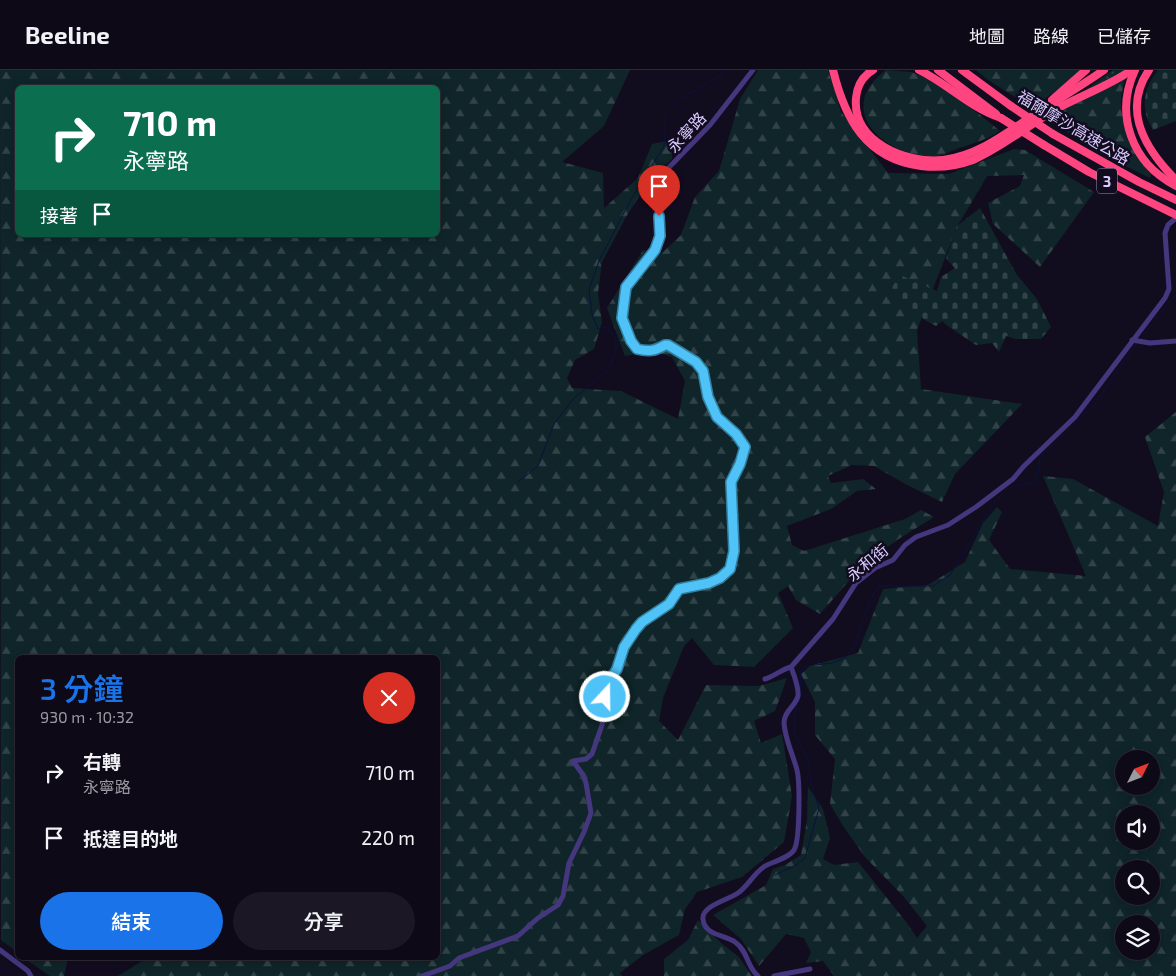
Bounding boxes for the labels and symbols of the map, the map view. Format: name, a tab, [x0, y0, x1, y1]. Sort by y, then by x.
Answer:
street label: 福爾摩沙高速公路	[1014, 86, 1134, 168]
street label: 永寧路	[663, 108, 709, 156]
pin	[638, 165, 680, 216]
road number: 3	[1097, 168, 1117, 194]
street label: 永和街	[842, 540, 892, 584]
position arrow	[578, 670, 630, 722]
north arrow	[1115, 750, 1160, 795]

